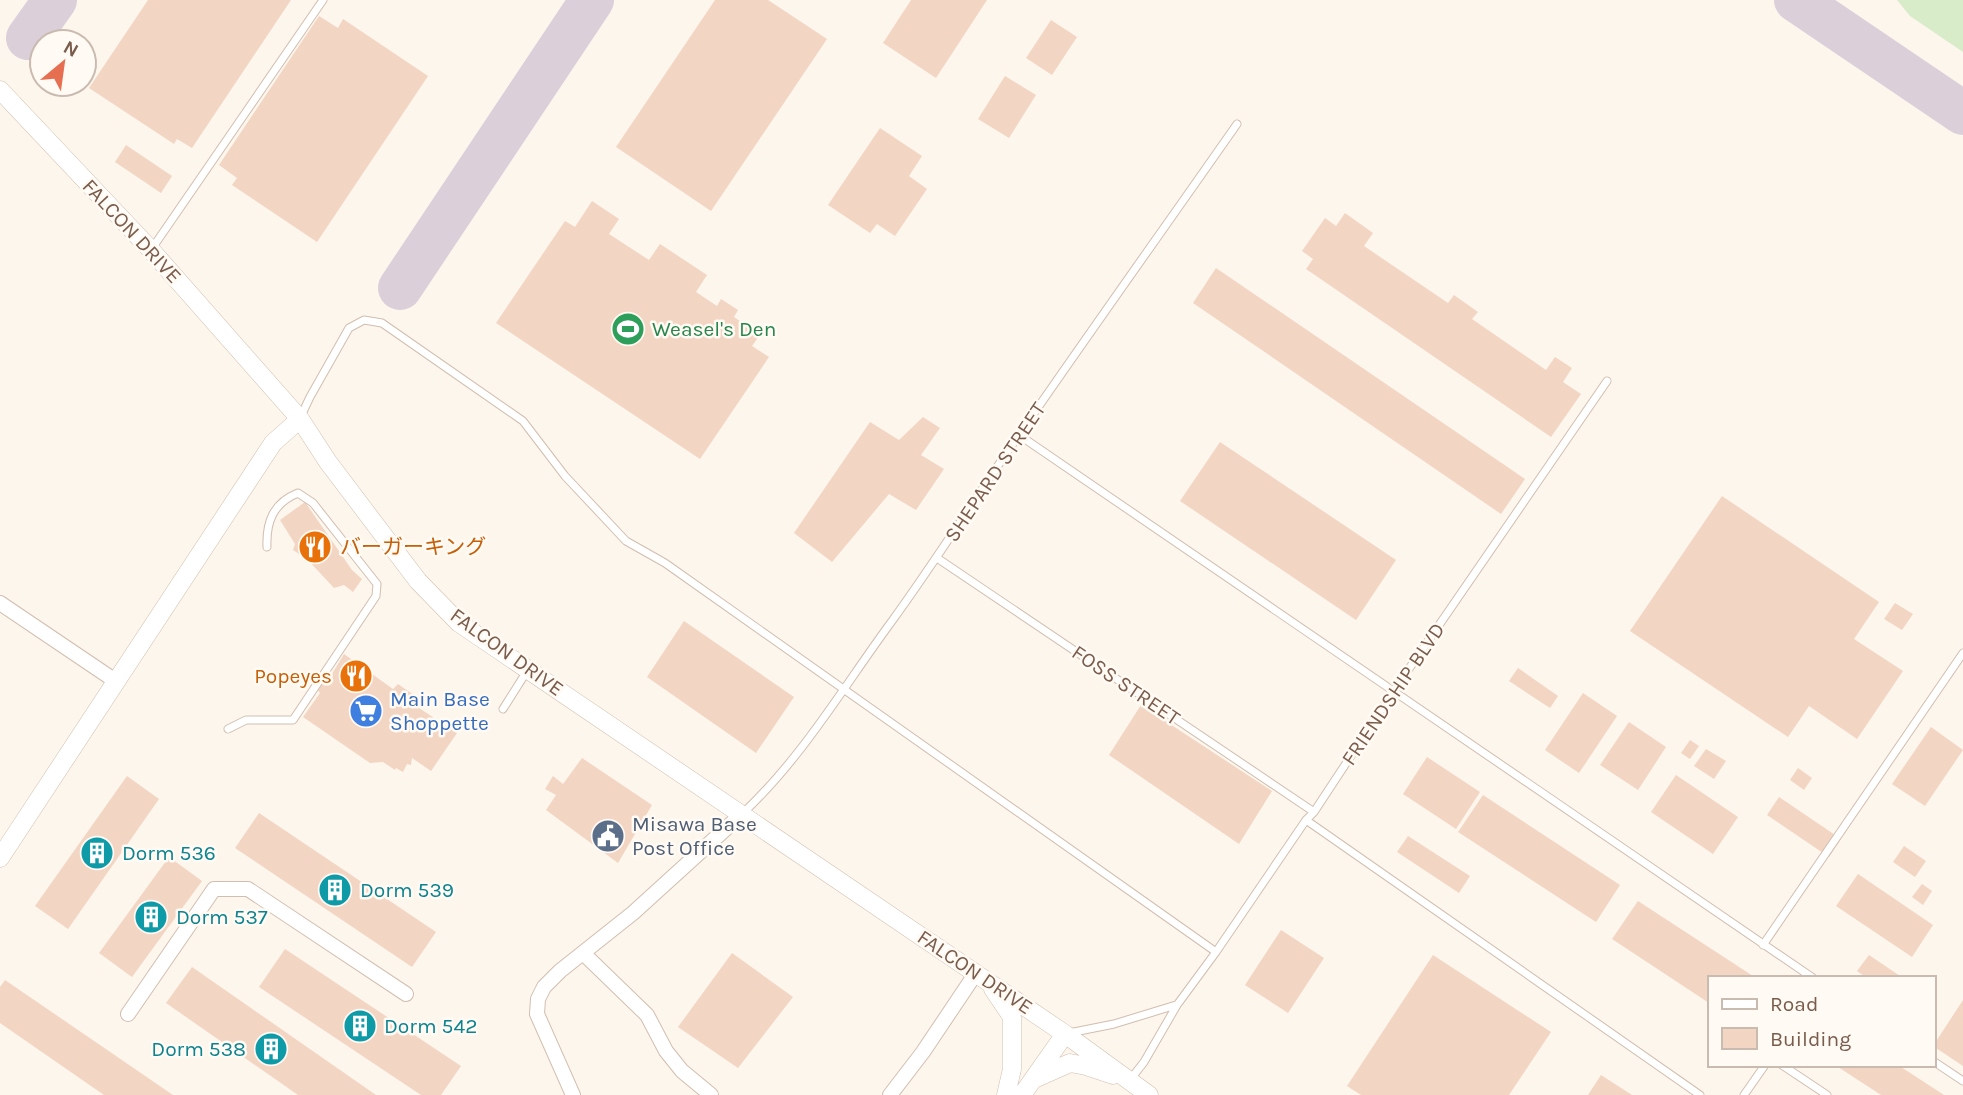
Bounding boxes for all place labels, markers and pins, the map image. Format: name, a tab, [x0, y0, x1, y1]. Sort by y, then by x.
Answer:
sports icon: Weasel's Den	[609, 310, 647, 348]
place label: Weasel's Den	[652, 317, 776, 341]
restaurant icon: バーガーキング	[296, 528, 334, 566]
place label: バーガーキング	[340, 535, 486, 559]
restaurant icon: Popeyes	[337, 657, 375, 695]
place label: Popeyes	[254, 664, 332, 688]
place label: Main Base Shoppette	[390, 687, 490, 735]
supermarket icon: Main Base Shoppette	[347, 692, 385, 730]
place label: Misawa Base Post Office	[632, 812, 757, 860]
public building icon: Misawa Base Post Office	[589, 817, 627, 855]
building icon: Dorm 536	[78, 834, 116, 872]
place label: Dorm 536	[122, 841, 216, 865]
building icon: Dorm 539	[316, 871, 354, 909]
place label: Dorm 539	[360, 878, 454, 902]
building icon: Dorm 537	[132, 898, 170, 936]
place label: Dorm 537	[176, 905, 268, 929]
building icon: Dorm 542	[341, 1007, 379, 1045]
place label: Dorm 542	[384, 1014, 477, 1038]
building icon: Dorm 538	[252, 1030, 290, 1068]
place label: Dorm 538	[151, 1037, 246, 1061]

